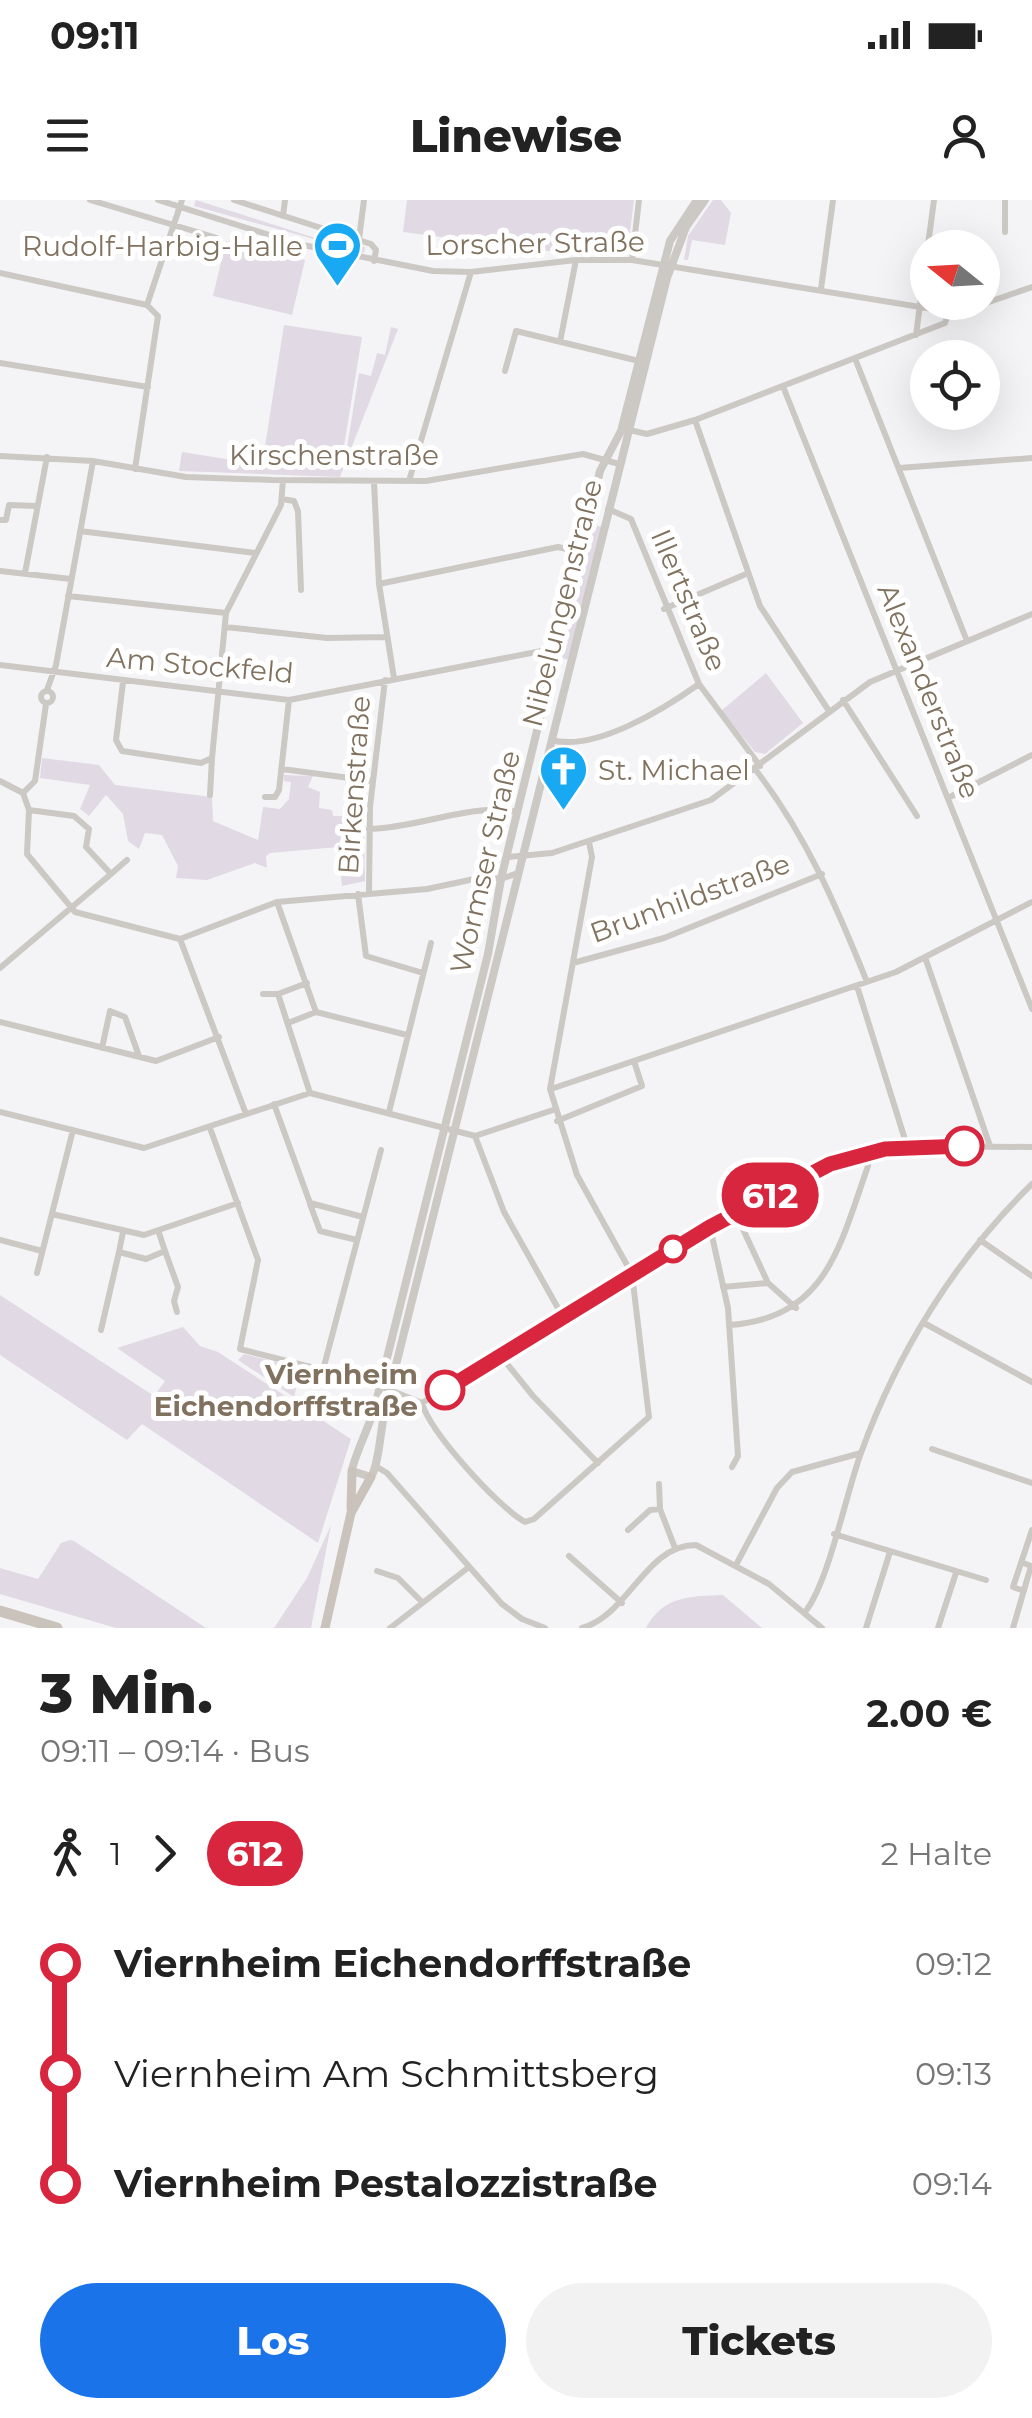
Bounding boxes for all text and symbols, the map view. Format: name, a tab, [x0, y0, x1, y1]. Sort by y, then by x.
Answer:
text: 09:11	[50, 12, 140, 59]
icon: menu	[40, 108, 95, 163]
text: Linewise	[410, 108, 622, 163]
icon: person	[937, 108, 992, 163]
sports icon: Rudolf-Harbig-Halle	[312, 220, 364, 288]
street label: Lorscher Straße	[425, 224, 645, 262]
place label: Rudolf-Harbig-Halle	[22, 229, 303, 263]
north arrow	[910, 230, 1000, 320]
map controls	[910, 230, 1000, 430]
button: locate	[910, 340, 1000, 430]
street label: Kirschenstraße	[229, 438, 439, 472]
street label: Nibelungenstraße	[515, 476, 609, 730]
street label: Illertstraße	[644, 524, 734, 676]
street label: Alexanderstraße	[870, 579, 988, 803]
street label: Am Stockfeld	[105, 640, 295, 690]
street label: Birkenstraße	[331, 695, 377, 875]
church icon: St. Michael	[537, 744, 589, 812]
street label: Wormser Straße	[443, 747, 527, 977]
place label: St. Michael	[598, 753, 750, 787]
street label: Brunhildstraße	[585, 846, 795, 950]
unlabelled marker	[945, 1127, 983, 1165]
line badge: 612	[712, 1162, 828, 1228]
text: 612	[742, 1174, 798, 1217]
unlabelled marker	[660, 1236, 686, 1262]
place label: Viernheim Eichendorffstraße	[154, 1357, 418, 1423]
marker: Viernheim Eichendorffstraße	[426, 1371, 464, 1409]
text: 3 Min.	[40, 1660, 213, 1727]
text: 2.00 €	[867, 1690, 992, 1737]
text: 09:11 – 09:14 · Bus	[40, 1731, 310, 1770]
icon: walk	[40, 1826, 95, 1881]
icon: forward	[137, 1826, 192, 1881]
text: 612	[227, 1832, 283, 1875]
text: 1	[110, 1834, 122, 1873]
text: 2 Halte	[880, 1834, 992, 1873]
text: Viernheim Eichendorffstraße	[114, 1940, 691, 1987]
text: 09:12	[915, 1944, 992, 1983]
text: Viernheim Am Schmittsberg	[114, 2050, 659, 2097]
text: 09:13	[915, 2054, 992, 2093]
text: Viernheim Pestalozzistraße	[114, 2160, 657, 2207]
text: 09:14	[912, 2164, 992, 2203]
button: Los	[40, 2283, 506, 2398]
button: Tickets	[526, 2283, 992, 2398]

